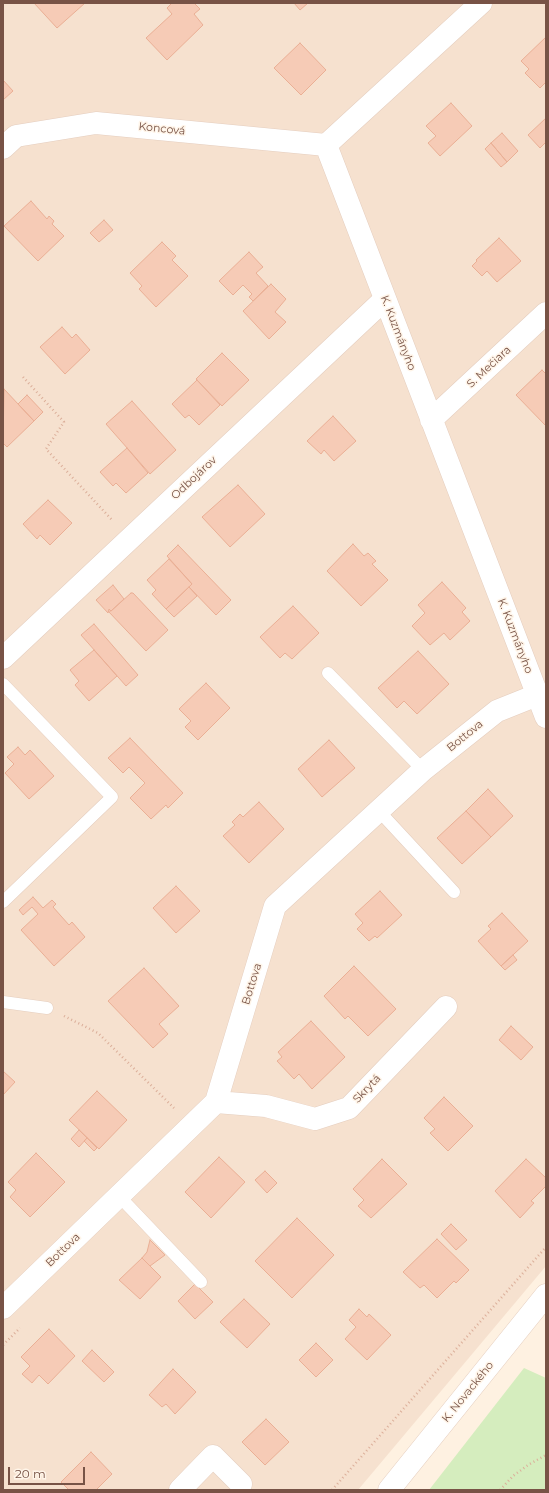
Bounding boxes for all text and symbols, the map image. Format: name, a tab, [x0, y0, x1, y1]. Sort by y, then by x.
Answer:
street label: Koncová	[138, 120, 186, 138]
street label: K. Kuzmányho	[378, 294, 418, 372]
street label: S. Mečiara	[464, 343, 514, 391]
street label: Odbojárov	[168, 454, 220, 502]
street label: K. Kuzmányho	[495, 597, 535, 675]
street label: Bottova	[444, 717, 486, 755]
street label: Bottova	[239, 962, 265, 1006]
street label: Skrytá	[350, 1072, 384, 1106]
street label: Bottova	[43, 1230, 83, 1270]
street label: K. Novackého	[439, 1359, 497, 1425]
scale bar	[10, 1459, 87, 1485]
text: 20 m	[15, 1466, 46, 1481]

